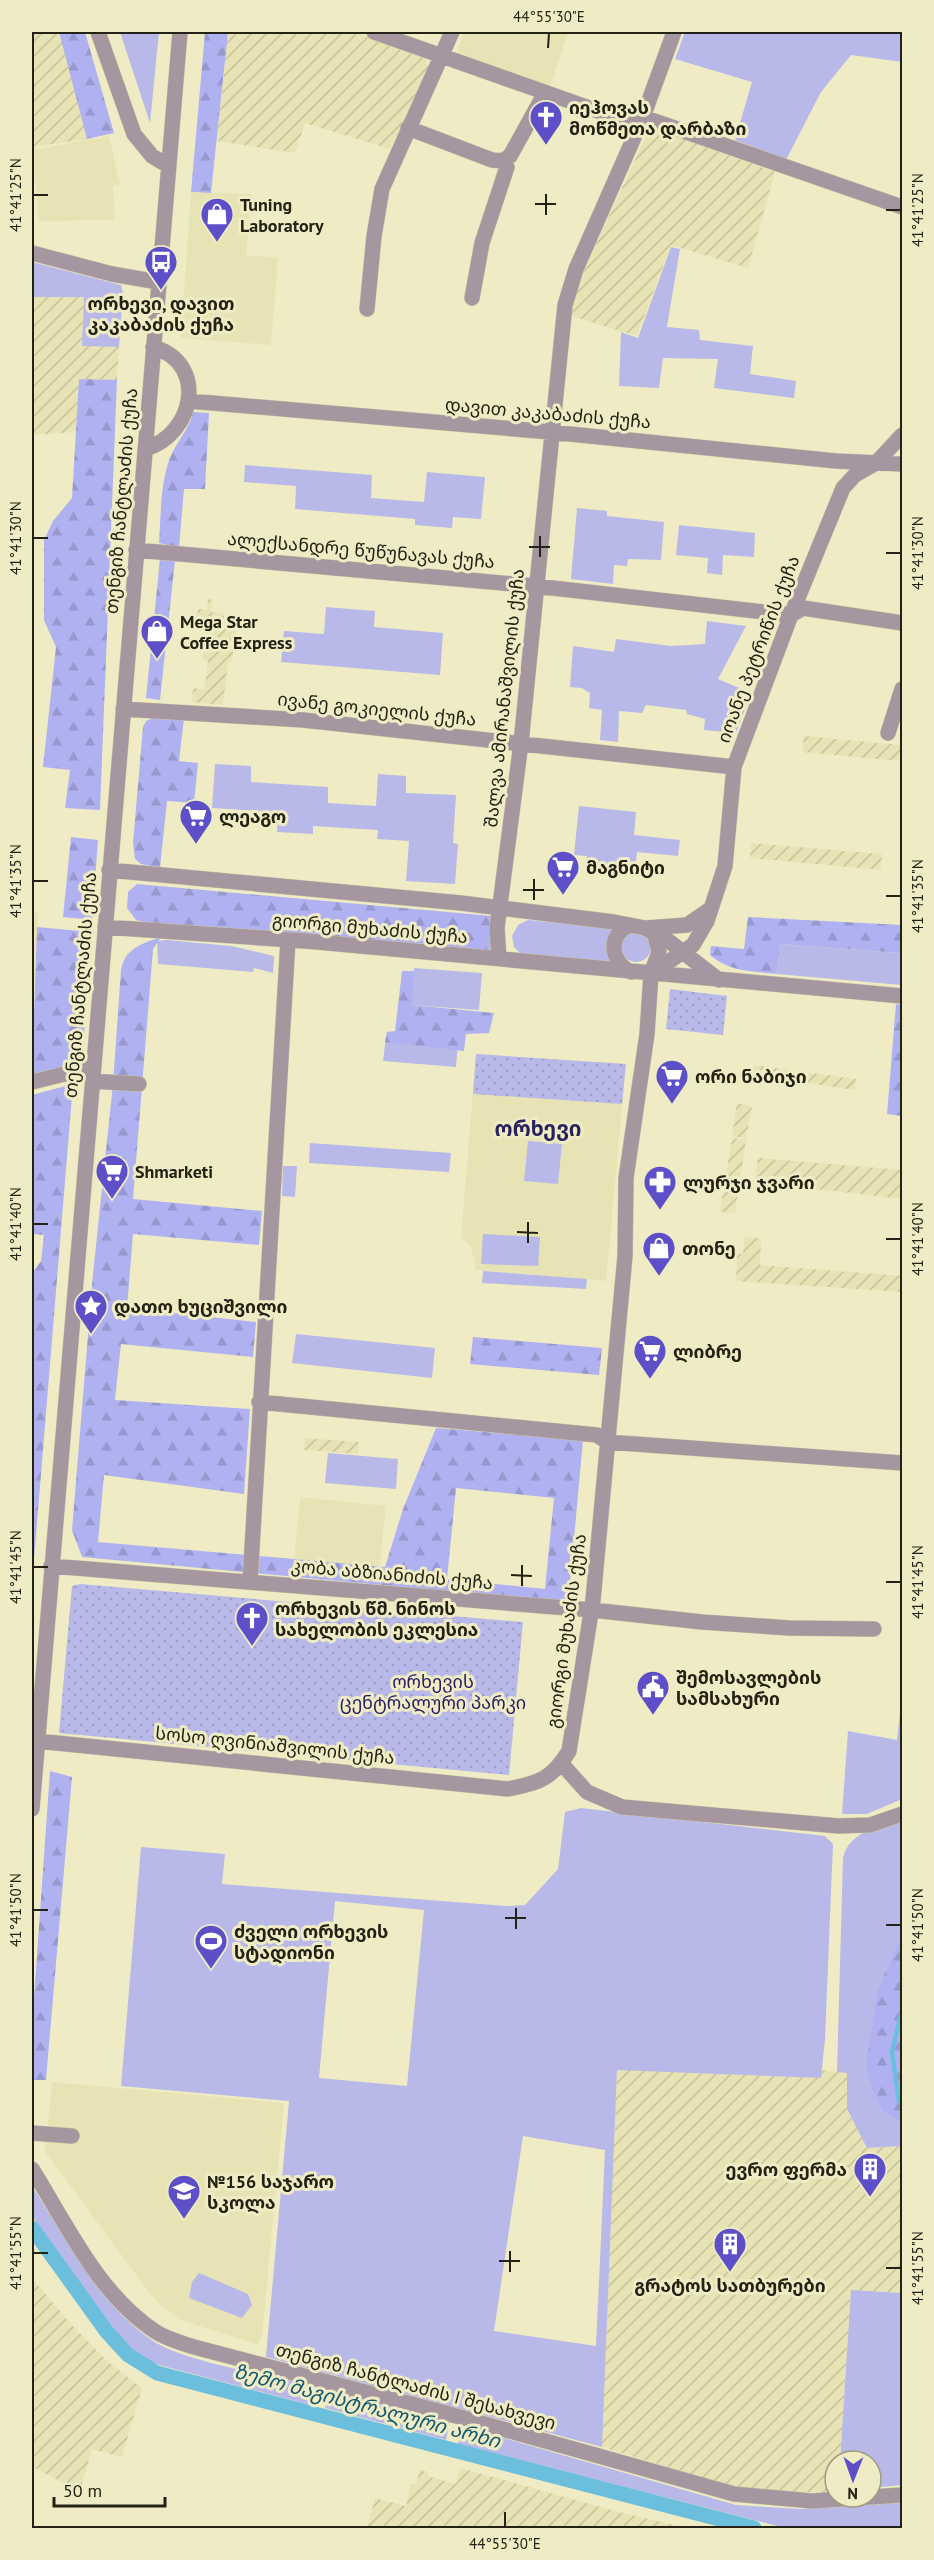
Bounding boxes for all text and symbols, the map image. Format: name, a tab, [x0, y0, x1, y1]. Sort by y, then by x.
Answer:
text: 44°55'30"E	[513, 7, 585, 26]
place label: იეჰოვას მოწმეთა დარბაზი	[569, 96, 746, 140]
church icon: იეჰოვას მოწმეთა დარბაზი	[528, 99, 564, 146]
text: 41°41'25"N	[6, 158, 25, 232]
text: 41°41'25"N	[908, 173, 927, 247]
place label: Tuning Laboratory	[240, 193, 324, 237]
shop icon: Tuning Laboratory	[199, 196, 235, 243]
bus stop icon: ორხევი, დავით კაკაბაძის ქუჩა	[143, 244, 179, 291]
place label: ორხევი, დავით კაკაბაძის ქუჩა	[88, 292, 234, 336]
street label: თენგიზ ჩანტლაძის ქუჩა	[100, 387, 142, 615]
street label: დავით კაკაბაძის ქუჩა	[444, 393, 652, 433]
text: 41°41'30"N	[6, 501, 25, 575]
text: 41°41'30"N	[908, 516, 927, 590]
street label: ალექსანდრე წუწუნავას ქუჩა	[226, 527, 496, 573]
street label: იოანე პეტრიწის ქუჩა	[712, 552, 804, 746]
street label: შალვა ამირანაშვილის ქუჩა	[479, 568, 529, 828]
place label: Mega Star Coffee Express	[180, 610, 293, 654]
shop icon: Mega Star Coffee Express	[139, 613, 175, 660]
street label: ივანე გოკიელის ქუჩა	[277, 687, 477, 731]
supermarket icon: ლეაგო	[178, 798, 214, 845]
place label: ლეაგო	[219, 805, 286, 828]
text: 41°41'35"N	[6, 844, 25, 918]
supermarket icon: მაგნიტი	[545, 849, 581, 896]
place label: მაგნიტი	[586, 856, 665, 879]
text: 41°41'35"N	[908, 859, 927, 933]
street label: თენგიზ ჩანტლაძის ქუჩა	[59, 871, 101, 1099]
street label: გიორგი მუხაძის ქუჩა	[271, 908, 469, 948]
supermarket icon: ორი ნაბიჯი	[654, 1058, 690, 1105]
place label: ორი ნაბიჯი	[695, 1065, 807, 1088]
district label: ორხევი	[495, 1115, 581, 1142]
supermarket icon: Shmarketi	[94, 1153, 130, 1200]
place label: Shmarketi	[135, 1160, 213, 1183]
pharmacy icon: ლურჯი ჯვარი	[642, 1164, 678, 1211]
place label: ლურჯი ჯვარი	[683, 1171, 815, 1194]
text: 41°41'40"N	[6, 1187, 25, 1261]
text: 41°41'40"N	[908, 1202, 927, 1276]
shop icon: თონე	[641, 1230, 677, 1277]
place label: თონე	[682, 1237, 736, 1260]
place icon: დათო ხუციშვილი	[73, 1288, 109, 1335]
place label: დათო ხუციშვილი	[114, 1295, 288, 1318]
supermarket icon: ლიბრე	[632, 1333, 668, 1380]
place label: ლიბრე	[673, 1340, 742, 1363]
text: 41°41'45"N	[6, 1530, 25, 1604]
street label: გიორგი მუხაძის ქუჩა	[541, 1532, 591, 1730]
text: 41°41'45"N	[908, 1545, 927, 1619]
street label: კობა აბზიანიძის ქუჩა	[290, 1554, 494, 1594]
place label: ორხევის წმ. ნინოს სახელობის ეკლესია	[275, 1597, 478, 1641]
church icon: ორხევის წმ. ნინოს სახელობის ეკლესია	[234, 1600, 270, 1647]
place label: შემოსავლების სამსახური	[676, 1666, 821, 1710]
public building icon: შემოსავლების სამსახური	[635, 1669, 671, 1716]
park label: ორხევის ცენტრალური პარკი	[340, 1670, 526, 1714]
street label: სოსო ღვინიაშვილის ქუჩა	[154, 1721, 396, 1769]
text: 41°41'50"N	[6, 1873, 25, 1947]
text: 41°41'50"N	[908, 1888, 927, 1962]
place label: ძველი ორხევის სტადიონი	[234, 1920, 388, 1964]
sports icon: ძველი ორხევის სტადიონი	[193, 1923, 229, 1970]
building icon: ევრო ფერმა	[852, 2151, 888, 2198]
place label: ევრო ფერმა	[726, 2158, 847, 2181]
place label: №156 საჯარო სკოლა	[207, 2170, 334, 2214]
school or university icon: №156 საჯარო სკოლა	[166, 2173, 202, 2220]
text: 41°41'55"N	[6, 2216, 25, 2290]
building icon: გრატოს სათბურები	[712, 2226, 748, 2273]
text: 41°41'55"N	[908, 2231, 927, 2305]
place label: გრატოს სათბურები	[634, 2274, 826, 2297]
street label: თენგიზ ჩანტლაძის I შესახვევი	[273, 2338, 559, 2434]
water label: ზემო მაგისტრალური არხი	[231, 2358, 505, 2455]
north arrow	[823, 2449, 883, 2509]
scale bar	[54, 2470, 165, 2508]
text: 50 m	[63, 2479, 102, 2502]
text: N	[847, 2484, 858, 2504]
text: 44°55'30"E	[469, 2534, 541, 2553]

